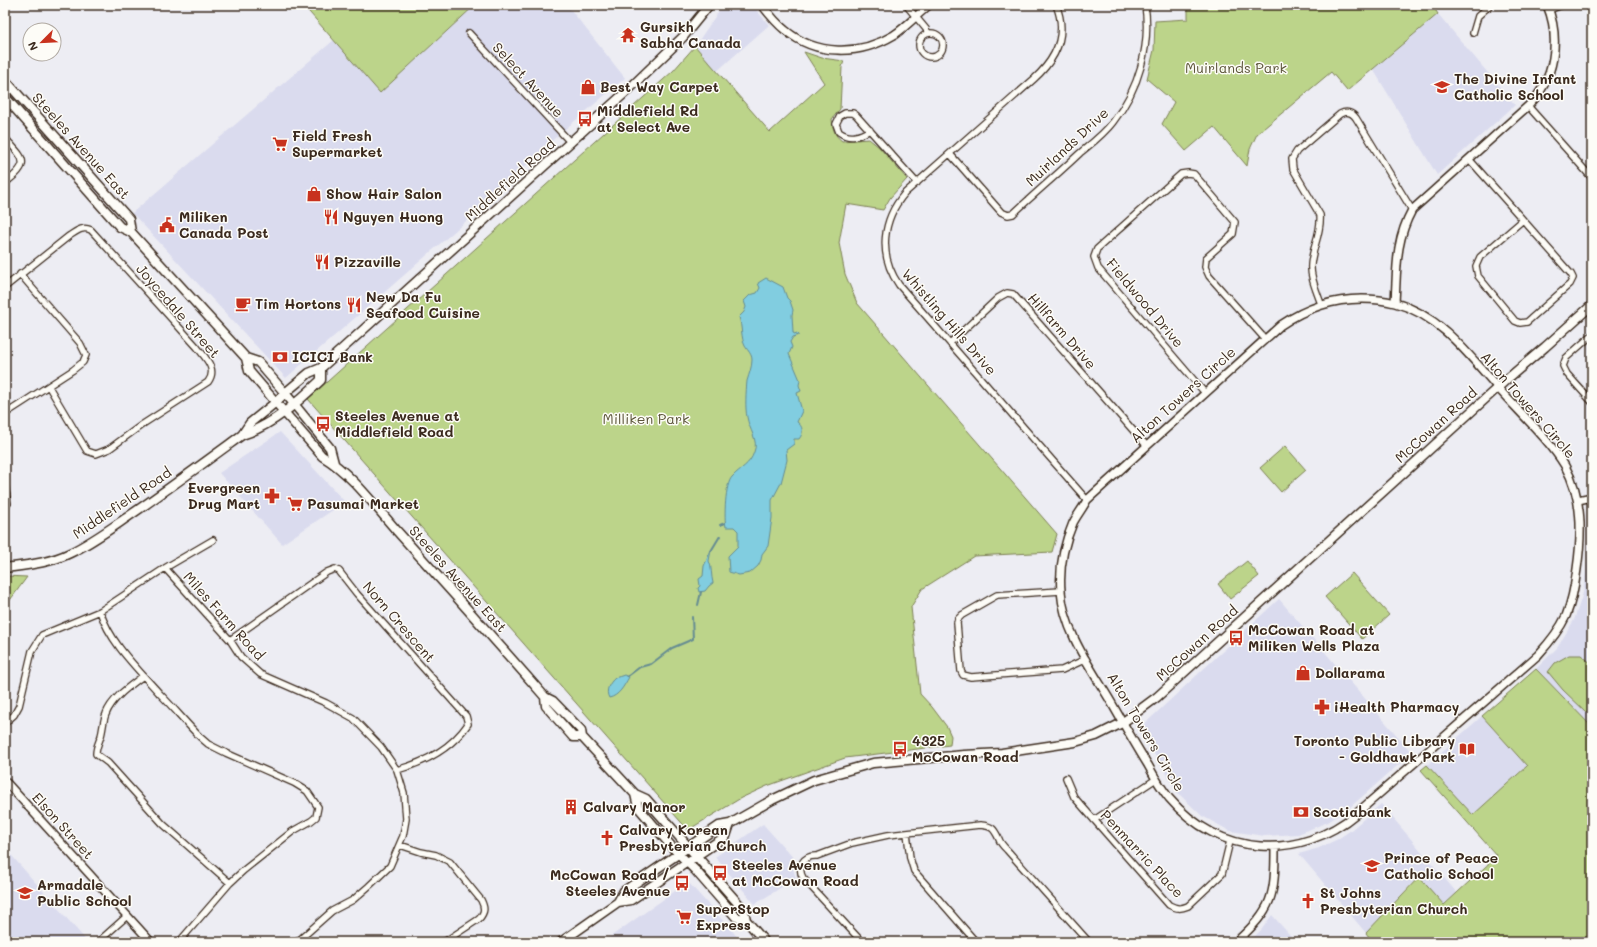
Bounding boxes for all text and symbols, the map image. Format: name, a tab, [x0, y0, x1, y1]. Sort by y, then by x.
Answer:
place label: Gursikh Sabha Canada	[640, 17, 742, 52]
north arrow	[22, 22, 62, 62]
temple icon: Gursikh Sabha Canada	[619, 26, 637, 44]
street label: Select Avenue	[489, 38, 568, 121]
text: N	[24, 39, 41, 53]
park label: Muirlands Park	[1185, 58, 1287, 77]
place label: The Divine Infant Catholic School	[1454, 69, 1576, 104]
place label: Best Way Carpet	[600, 77, 719, 96]
shop icon: Best Way Carpet	[579, 78, 597, 96]
school or university icon: The Divine Infant Catholic School	[1433, 78, 1451, 96]
street label: Steeles Avenue East	[28, 88, 134, 203]
place label: Middlefield Rd at Select Ave	[597, 101, 698, 136]
street label: Muirlands Drive	[1021, 103, 1112, 190]
bus stop icon: Middlefield Rd at Select Ave	[576, 110, 594, 128]
place label: Field Fresh Supermarket	[292, 126, 382, 161]
street label: Middlefield Road	[460, 134, 559, 225]
supermarket icon: Field Fresh Supermarket	[271, 135, 289, 153]
place label: Show Hair Salon	[326, 184, 442, 203]
shop icon: Show Hair Salon	[305, 185, 323, 203]
place label: Miliken Canada Post	[179, 207, 268, 242]
place label: Nguyen Huong	[343, 207, 443, 226]
restaurant icon: Nguyen Huong	[322, 208, 340, 226]
public building icon: Miliken Canada Post	[158, 216, 176, 234]
place label: Pizzaville	[334, 252, 401, 271]
restaurant icon: Pizzaville	[313, 253, 331, 271]
street label: Fieldwood Drive	[1102, 254, 1188, 351]
street label: Joycedale Street	[132, 260, 225, 362]
street label: Whistling Hills Drive	[898, 264, 1001, 379]
place label: New Da Fu Seafood Cuisine	[366, 287, 480, 322]
street label: Hillfarm Drive	[1024, 289, 1101, 373]
place label: Tim Hortons	[255, 294, 341, 313]
cafe icon: Tim Hortons	[234, 295, 252, 313]
restaurant icon: New Da Fu Seafood Cuisine	[345, 296, 363, 314]
street label: Alton Towers Circle	[1126, 342, 1239, 447]
place label: ICICI Bank	[292, 347, 373, 366]
street label: Alton Towers Circle	[1477, 347, 1580, 462]
bank icon: ICICI Bank	[271, 348, 289, 366]
street label: McCowan Road	[1391, 383, 1481, 467]
place label: Steeles Avenue at Middlefield Road	[335, 406, 459, 441]
park label: Milliken Park	[603, 409, 689, 428]
bus stop icon: Steeles Avenue at Middlefield Road	[314, 415, 332, 433]
street label: Middlefield Road	[69, 462, 175, 543]
place label: Evergreen Drug Mart	[187, 478, 260, 513]
pharmacy icon: Evergreen Drug Mart	[263, 487, 281, 505]
place label: Pasumai Market	[307, 494, 419, 513]
supermarket icon: Pasumai Market	[286, 495, 304, 513]
street label: Steeles Avenue East	[405, 521, 511, 636]
street label: Miles Farm Road	[180, 567, 269, 664]
street label: Norn Crescent	[359, 577, 440, 666]
street label: McCowan Road	[1152, 601, 1242, 685]
place label: McCowan Road at Miliken Wells Plaza	[1248, 620, 1380, 655]
bus stop icon: McCowan Road at Miliken Wells Plaza	[1227, 629, 1245, 647]
place label: Dollarama	[1315, 663, 1386, 682]
shop icon: Dollarama	[1294, 664, 1312, 682]
street label: Alton Towers Circle	[1103, 669, 1189, 795]
place label: iHealth Pharmacy	[1334, 697, 1460, 716]
pharmacy icon: iHealth Pharmacy	[1313, 698, 1331, 716]
place label: 4325 McCowan Road	[912, 731, 1019, 766]
place label: Toronto Public Library - Goldhawk Park	[1294, 731, 1455, 766]
bus stop icon: 4325 McCowan Road	[891, 740, 909, 758]
library icon: Toronto Public Library - Goldhawk Park	[1458, 740, 1476, 758]
street label: Elson Street	[28, 788, 98, 863]
place label: Calvary Manor	[583, 797, 686, 816]
building icon: Calvary Manor	[562, 798, 580, 816]
place label: Scotiabank	[1313, 802, 1391, 821]
bank icon: Scotiabank	[1292, 803, 1310, 821]
street label: Penmarric Place	[1097, 806, 1188, 902]
place label: Calvary Korean Presbyterian Church	[619, 820, 766, 855]
church icon: Calvary Korean Presbyterian Church	[598, 829, 616, 847]
place label: Prince of Peace Catholic School	[1384, 848, 1498, 883]
place label: Steeles Avenue at McCowan Road	[732, 855, 859, 890]
school or university icon: Prince of Peace Catholic School	[1363, 857, 1381, 875]
bus stop icon: Steeles Avenue at McCowan Road	[711, 864, 729, 882]
place label: McCowan Road / Steeles Avenue	[550, 865, 670, 900]
bus stop icon: McCowan Road / Steeles Avenue	[673, 874, 691, 892]
place label: Armadale Public School	[37, 875, 131, 910]
place label: St Johns Presbyterian Church	[1320, 883, 1467, 918]
school or university icon: Armadale Public School	[16, 884, 34, 902]
church icon: St Johns Presbyterian Church	[1299, 892, 1317, 910]
place label: SuperStop Express	[696, 899, 770, 934]
supermarket icon: SuperStop Express	[675, 908, 693, 926]

